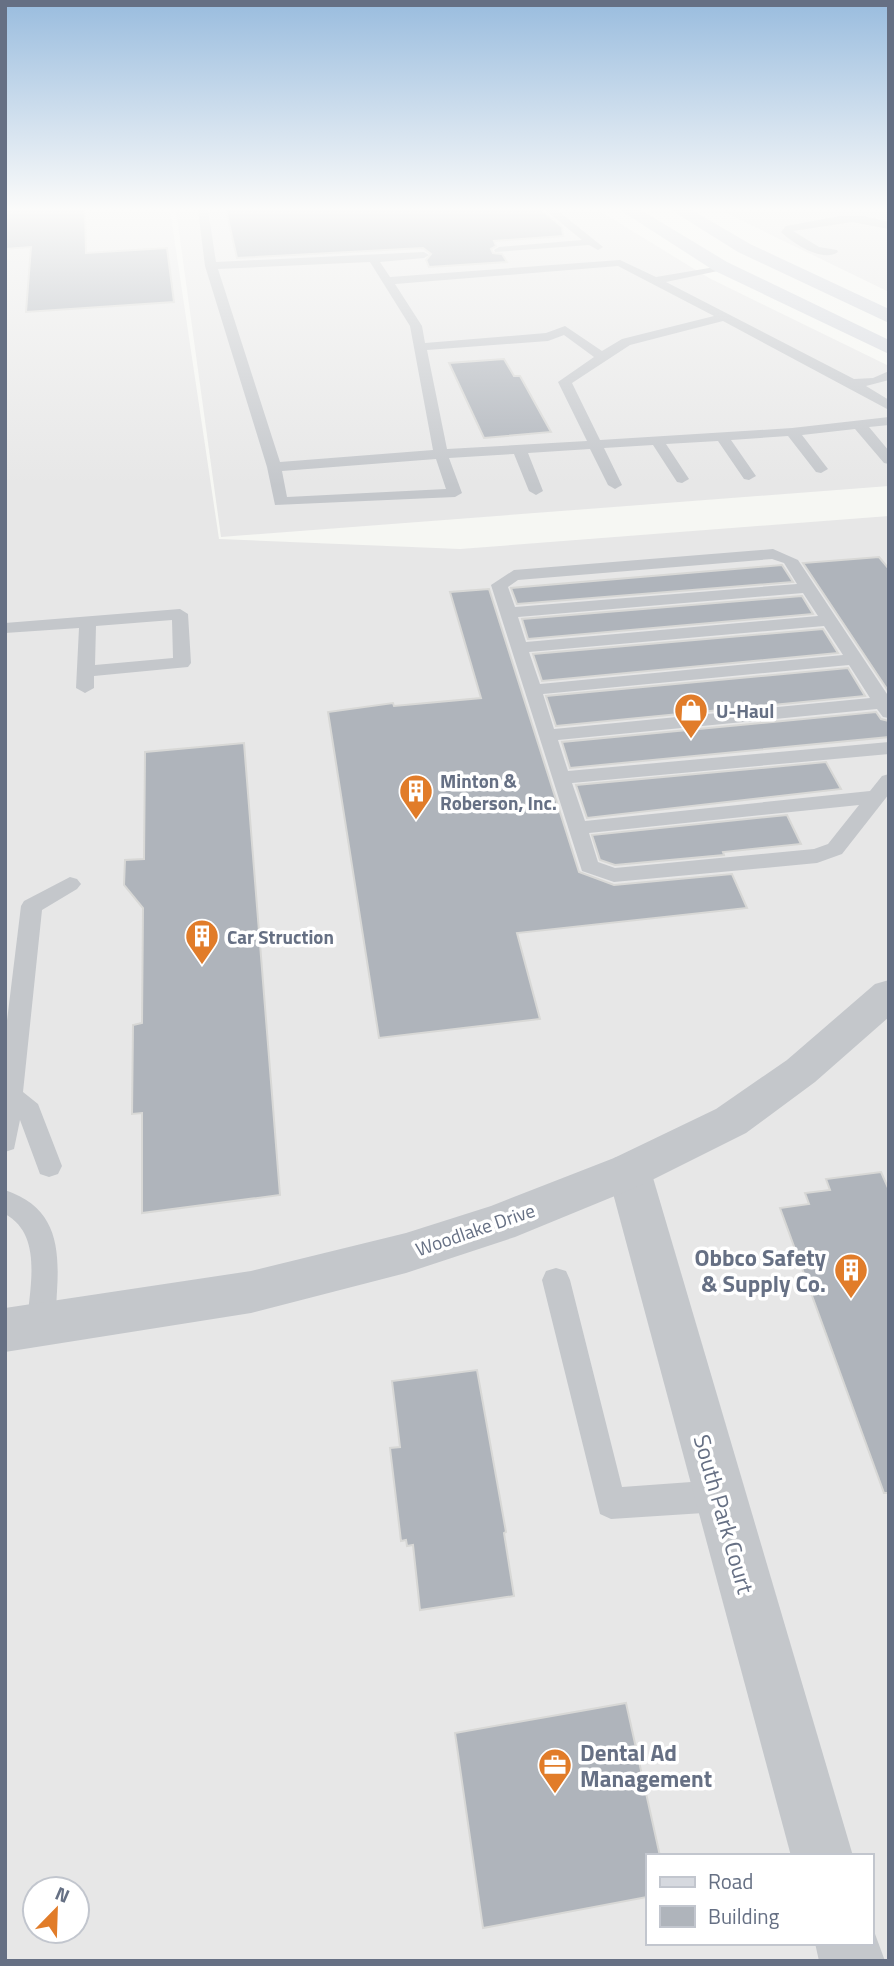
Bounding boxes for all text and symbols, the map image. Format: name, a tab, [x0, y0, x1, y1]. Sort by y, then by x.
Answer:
shop icon: U-Haul	[672, 691, 710, 740]
place label: U-Haul	[716, 696, 774, 725]
place label: Minton & Roberson, Inc.	[440, 766, 557, 817]
building icon: Minton & Roberson, Inc.	[397, 772, 435, 821]
building icon: Car Struction	[183, 917, 221, 966]
place label: Car Struction	[227, 922, 334, 951]
street label: Woodlake Drive	[411, 1195, 539, 1263]
place label: Obbco Safety & Supply Co.	[695, 1240, 826, 1301]
building icon: Obbco Safety & Supply Co.	[832, 1251, 870, 1300]
street label: South Park Court	[685, 1430, 763, 1598]
place label: Dental Ad Management	[580, 1735, 712, 1796]
office icon: Dental Ad Management	[536, 1746, 574, 1795]
legend	[646, 1854, 873, 1945]
text: Road	[708, 1865, 753, 1897]
north arrow	[21, 1875, 91, 1945]
text: N	[51, 1878, 75, 1910]
text: Building	[708, 1900, 780, 1932]

